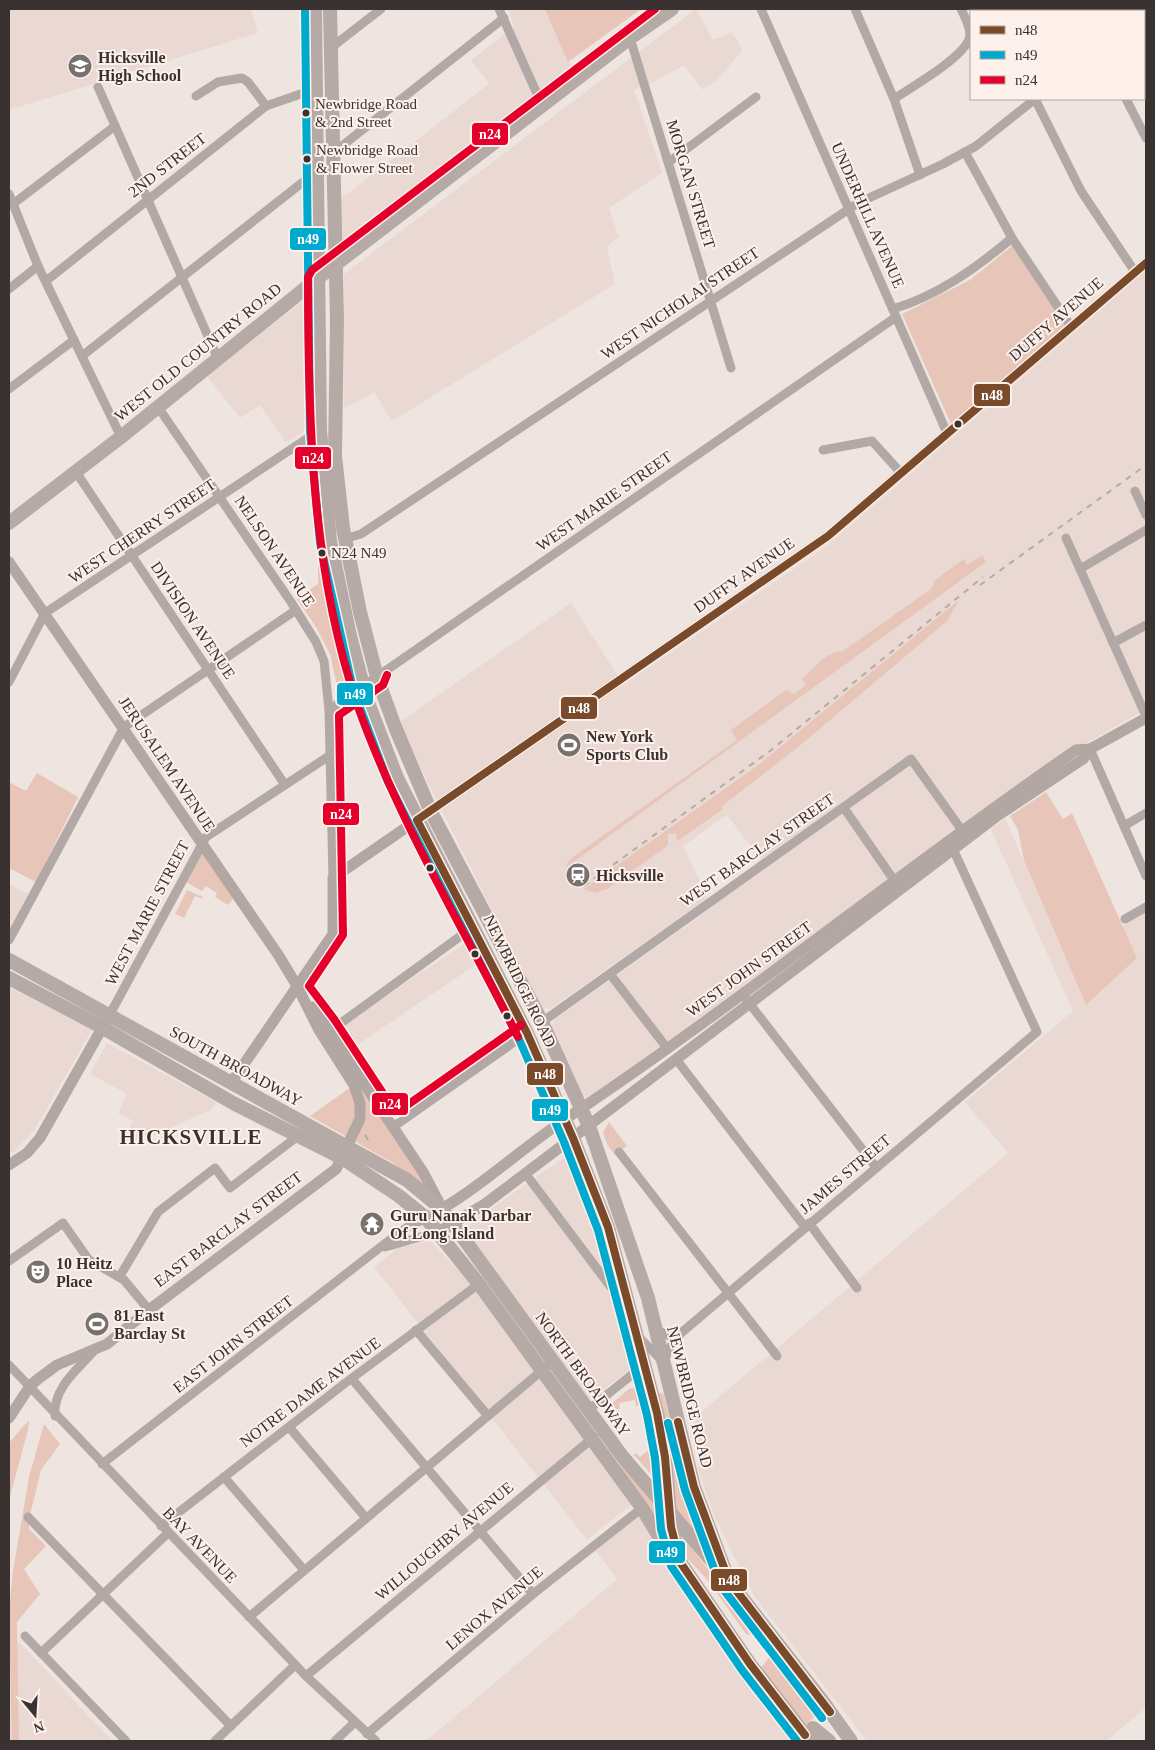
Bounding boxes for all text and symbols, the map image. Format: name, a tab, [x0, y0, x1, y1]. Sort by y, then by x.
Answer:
legend	[970, 10, 1145, 100]
text: n48	[1015, 22, 1038, 38]
text: n49	[1015, 47, 1038, 63]
place label: Hicksville High School	[98, 49, 182, 85]
school or university icon: Hicksville High School	[67, 53, 93, 79]
text: n24	[1015, 72, 1038, 88]
place label: Newbridge Road & 2nd Street	[315, 96, 418, 130]
marker: Newbridge Road & 2nd Street	[301, 108, 311, 118]
street label: MORGAN STREET	[663, 118, 719, 251]
line badge: n24	[471, 122, 509, 146]
text: n24	[479, 127, 501, 142]
street label: 2ND STREET	[125, 129, 209, 201]
street label: UNDERHILL AVENUE	[828, 139, 908, 291]
place label: Newbridge Road & Flower Street	[316, 142, 419, 176]
marker: Newbridge Road & Flower Street	[302, 154, 312, 164]
line badge: n49	[289, 227, 327, 251]
text: n49	[297, 232, 319, 247]
street label: WEST NICHOLAI STREET	[598, 243, 763, 362]
street label: DUFFY AVENUE	[1006, 274, 1106, 364]
street label: WEST OLD COUNTRY ROAD	[111, 280, 285, 424]
line badge: n48	[973, 383, 1011, 407]
text: n48	[981, 388, 1003, 403]
unlabelled marker	[953, 419, 963, 429]
line badge: n24	[294, 446, 332, 470]
street label: WEST MARIE STREET	[533, 448, 675, 554]
text: n24	[302, 451, 324, 466]
street label: WEST CHERRY STREET	[65, 475, 219, 587]
street label: NELSON AVENUE	[232, 492, 318, 610]
street label: DUFFY AVENUE	[691, 534, 797, 616]
place label: N24 N49	[331, 545, 386, 561]
marker: N24 N49	[317, 548, 327, 558]
street label: DIVISION AVENUE	[147, 558, 239, 682]
line badge: n49	[336, 682, 374, 706]
text: n49	[344, 687, 366, 702]
street label: JERUSALEM AVENUE	[115, 693, 219, 835]
line badge: n48	[560, 696, 598, 720]
text: n48	[568, 701, 590, 716]
place label: New York Sports Club	[586, 728, 668, 764]
sports icon: New York Sports Club	[556, 732, 582, 758]
street label: WEST BARCLAY STREET	[677, 790, 838, 910]
line badge: n24	[322, 802, 360, 826]
text: n24	[330, 807, 352, 822]
street label: WEST MARIE STREET	[102, 838, 193, 988]
station icon: Hicksville	[565, 862, 591, 888]
unlabelled marker	[425, 863, 435, 873]
place label: Hicksville	[596, 867, 664, 884]
street label: NEWBRIDGE ROAD	[481, 912, 559, 1050]
street label: WEST JOHN STREET	[683, 918, 815, 1020]
unlabelled marker	[470, 949, 480, 959]
unlabelled marker	[502, 1011, 512, 1021]
street label: SOUTH BROADWAY	[167, 1023, 305, 1110]
line badge: n48	[526, 1062, 564, 1086]
text: n48	[534, 1067, 556, 1082]
line badge: n24	[371, 1092, 409, 1116]
text: n24	[379, 1097, 401, 1112]
line badge: n49	[531, 1098, 569, 1122]
text: n49	[539, 1103, 561, 1118]
district label: HICKSVILLE	[119, 1125, 263, 1149]
street label: JAMES STREET	[796, 1131, 894, 1217]
street label: EAST BARCLAY STREET	[151, 1168, 305, 1290]
place label: Guru Nanak Darbar Of Long Island	[390, 1207, 531, 1243]
temple icon: Guru Nanak Darbar Of Long Island	[359, 1211, 385, 1237]
place label: 10 Heitz Place	[56, 1255, 112, 1290]
theatre icon: 10 Heitz Place	[25, 1259, 51, 1285]
street label: EAST JOHN STREET	[170, 1292, 296, 1396]
place label: 81 East Barclay St	[114, 1307, 186, 1343]
street label: NORTH BROADWAY	[532, 1309, 634, 1440]
sports icon: 81 East Barclay St	[84, 1311, 110, 1337]
street label: NEWBRIDGE ROAD	[664, 1324, 716, 1470]
street label: NOTRE DAME AVENUE	[236, 1334, 384, 1450]
street label: WILLOUGHBY AVENUE	[372, 1478, 516, 1604]
street label: BAY AVENUE	[160, 1504, 240, 1586]
line badge: n49	[648, 1540, 686, 1564]
text: n49	[656, 1545, 678, 1560]
street label: LENOX AVENUE	[442, 1563, 546, 1653]
line badge: n48	[710, 1568, 748, 1592]
text: n48	[718, 1573, 740, 1588]
north arrow	[10, 1690, 60, 1740]
text: N	[32, 1718, 46, 1736]

